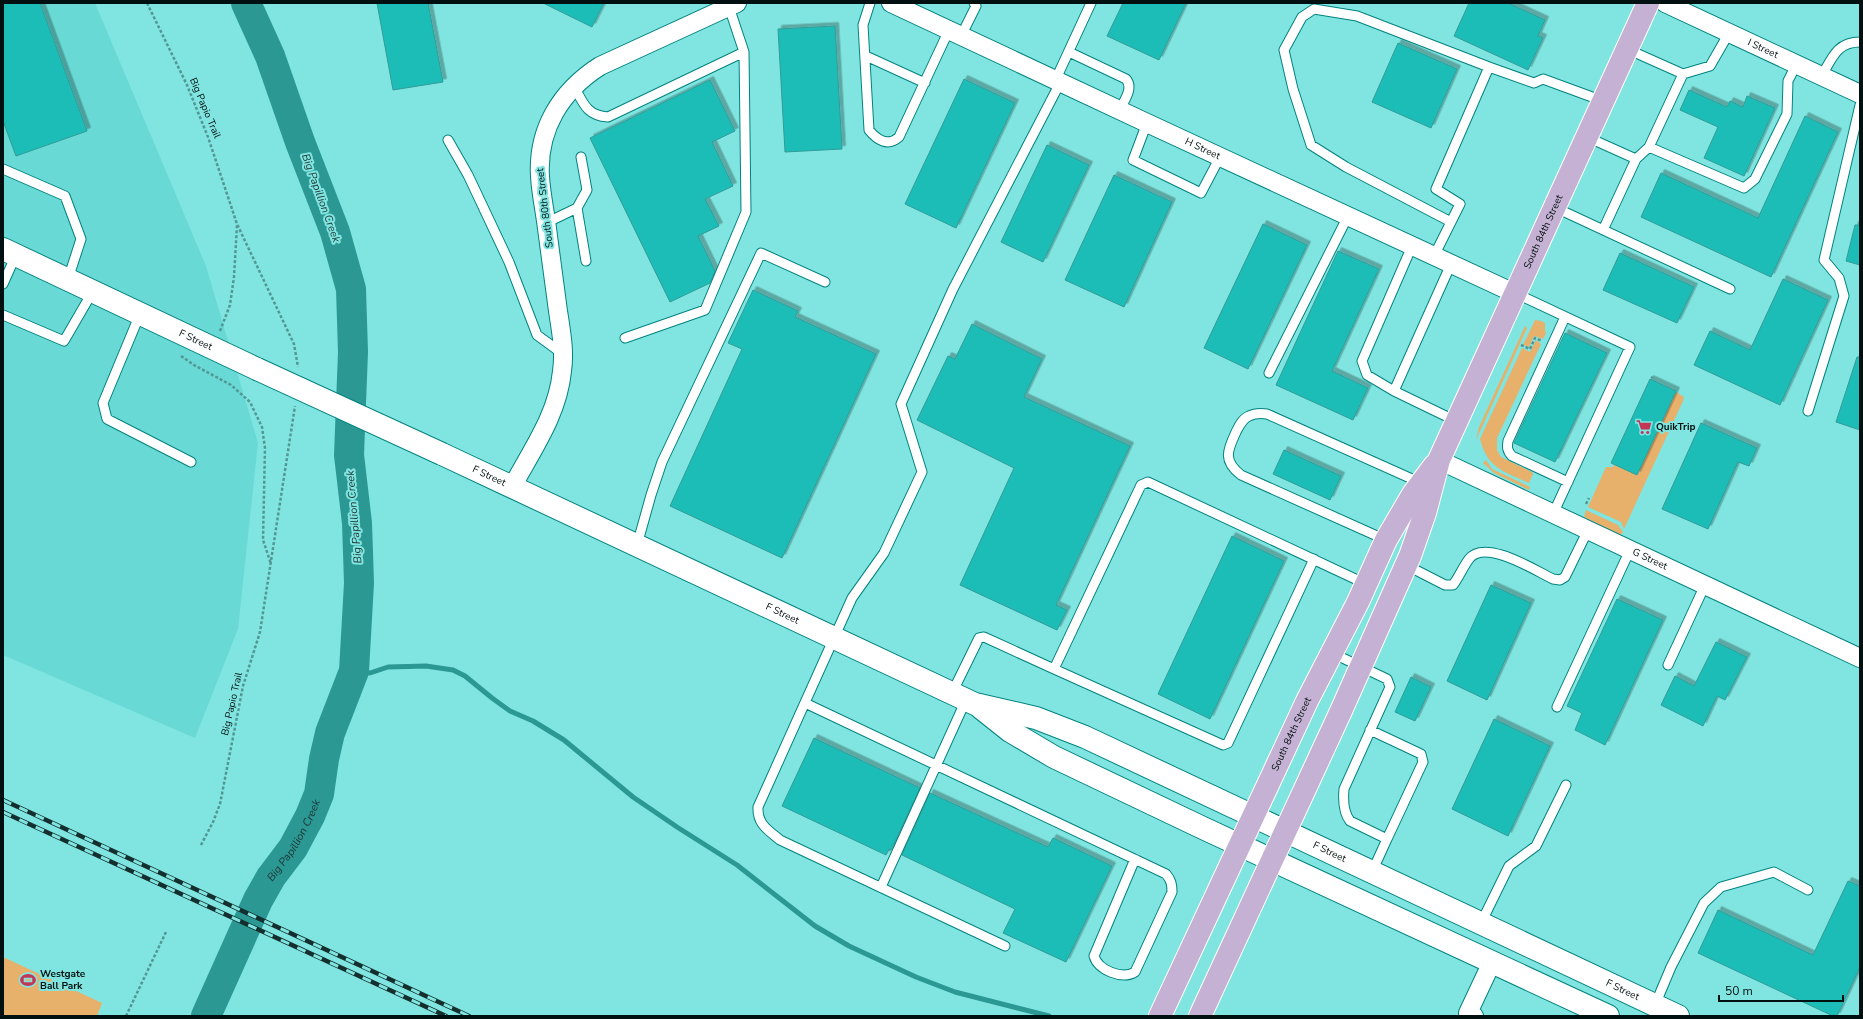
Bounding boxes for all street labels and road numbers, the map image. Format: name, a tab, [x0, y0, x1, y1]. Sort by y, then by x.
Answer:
street label: I Street	[1745, 35, 1781, 62]
street label: Big Papio Trail	[186, 76, 224, 140]
street label: H Street	[1183, 135, 1223, 163]
street label: South 80th Street	[533, 167, 557, 249]
street label: South 84th Street	[1520, 192, 1567, 271]
street label: F Street	[177, 326, 215, 354]
street label: F Street	[470, 462, 509, 490]
street label: G Street	[1630, 545, 1670, 574]
street label: F Street	[763, 600, 802, 628]
street label: Big Papio Trail	[218, 671, 246, 737]
street label: South 84th Street	[1268, 694, 1315, 773]
street label: F Street	[1310, 838, 1349, 866]
street label: F Street	[1604, 976, 1642, 1004]

